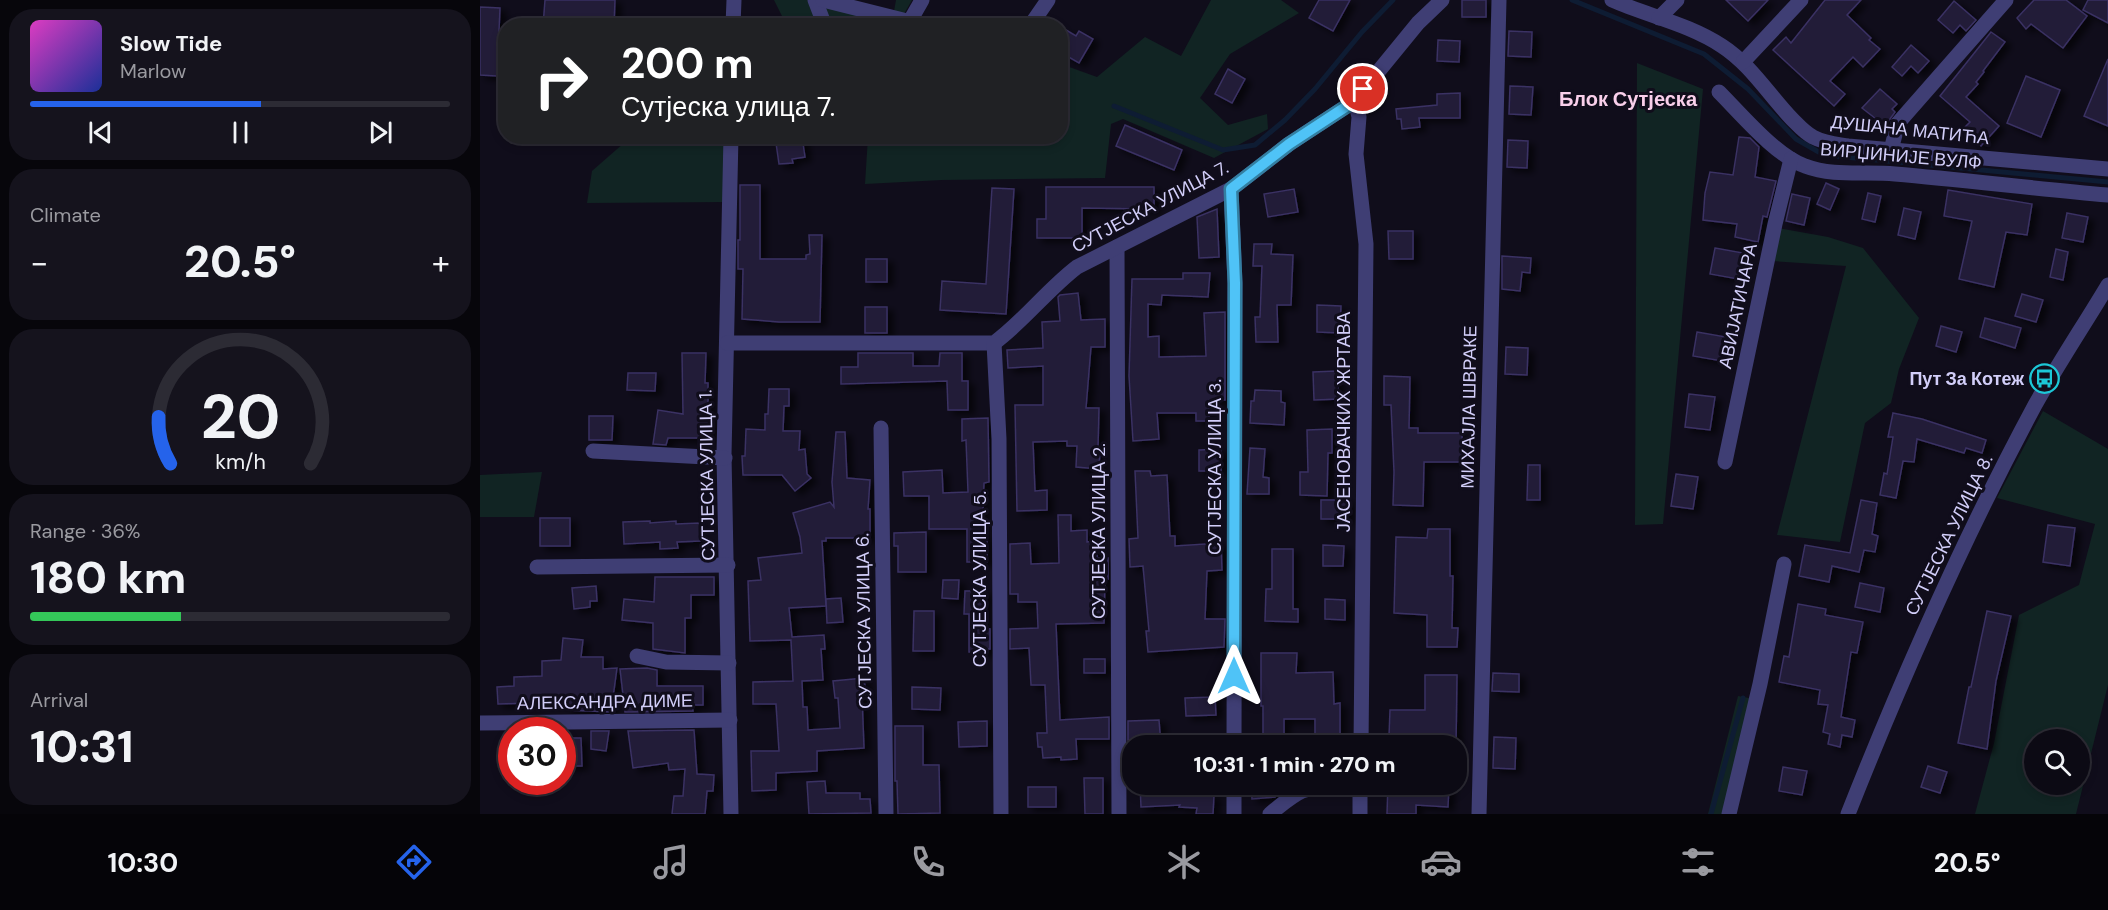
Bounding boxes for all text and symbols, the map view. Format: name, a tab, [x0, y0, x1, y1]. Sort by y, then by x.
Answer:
text: Slow Tide	[120, 29, 222, 58]
text: 200 m	[621, 36, 754, 91]
icon: right	[522, 42, 600, 120]
text: Marlow	[120, 58, 186, 84]
pin	[1337, 63, 1388, 114]
icon: arrive	[1346, 72, 1379, 105]
district label: Блок Сутјеска	[1559, 86, 1698, 112]
text: Сутјеска улица 7.	[621, 89, 835, 124]
street label: ДУШАНА МАТИЋА	[1830, 110, 1990, 150]
icon: previous	[84, 116, 117, 149]
icon: pause	[224, 116, 257, 149]
icon: next	[364, 116, 397, 149]
street label: ВИРЏИНИЈЕ ВУЛФ	[1819, 137, 1983, 175]
street label: СУТЈЕСКА УЛИЦА 7.	[1068, 156, 1232, 258]
text: Climate	[30, 202, 101, 228]
text: 20.5°	[184, 232, 296, 291]
text: −	[30, 241, 48, 284]
text: +	[432, 241, 450, 284]
street label: АВИЈАТИЧАРА	[1713, 241, 1763, 371]
street label: ЈАСЕНОВАЧКИХ ЖРТАВА	[1332, 312, 1356, 532]
street label: МИХАЈЛА ШВРАКЕ	[1456, 325, 1482, 489]
bus stop icon: Пут За Котеж	[2029, 363, 2061, 395]
place label: Пут За Котеж	[1909, 367, 2024, 391]
text: 20	[200, 376, 280, 457]
street label: СУТЈЕСКА УЛИЦА 3.	[1203, 379, 1227, 555]
street label: СУТЈЕСКА УЛИЦА 1.	[694, 389, 720, 561]
street label: СУТЈЕСКА УЛИЦА 2.	[1087, 443, 1111, 619]
text: km/h	[215, 448, 265, 476]
street label: СУТЈЕСКА УЛИЦА 8.	[1900, 450, 1998, 620]
street label: СУТЈЕСКА УЛИЦА 5.	[968, 491, 992, 667]
text: Range · 36%	[30, 518, 140, 544]
street label: СУТЈЕСКА УЛИЦА 6.	[850, 533, 878, 709]
text: 180 km	[30, 548, 186, 607]
position arrow	[1202, 644, 1266, 708]
text: Arrival	[30, 687, 88, 713]
street label: АЛЕКСАНДРА ДИМЕ	[517, 688, 693, 716]
text: 10:31	[30, 717, 134, 776]
speed limit sign: 30	[498, 717, 576, 795]
map controls	[2024, 729, 2090, 795]
button: search	[2024, 729, 2090, 795]
text: 10:31 · 1 min · 270 m	[1194, 750, 1395, 779]
icon: directions	[393, 841, 435, 883]
icon: music	[650, 841, 692, 883]
icon: phone	[907, 841, 949, 883]
icon: climate	[1163, 841, 1205, 883]
icon: car	[1420, 841, 1462, 883]
icon: filters	[1677, 841, 1719, 883]
text: 10:30	[107, 845, 178, 880]
text: 20.5°	[1934, 845, 2001, 880]

